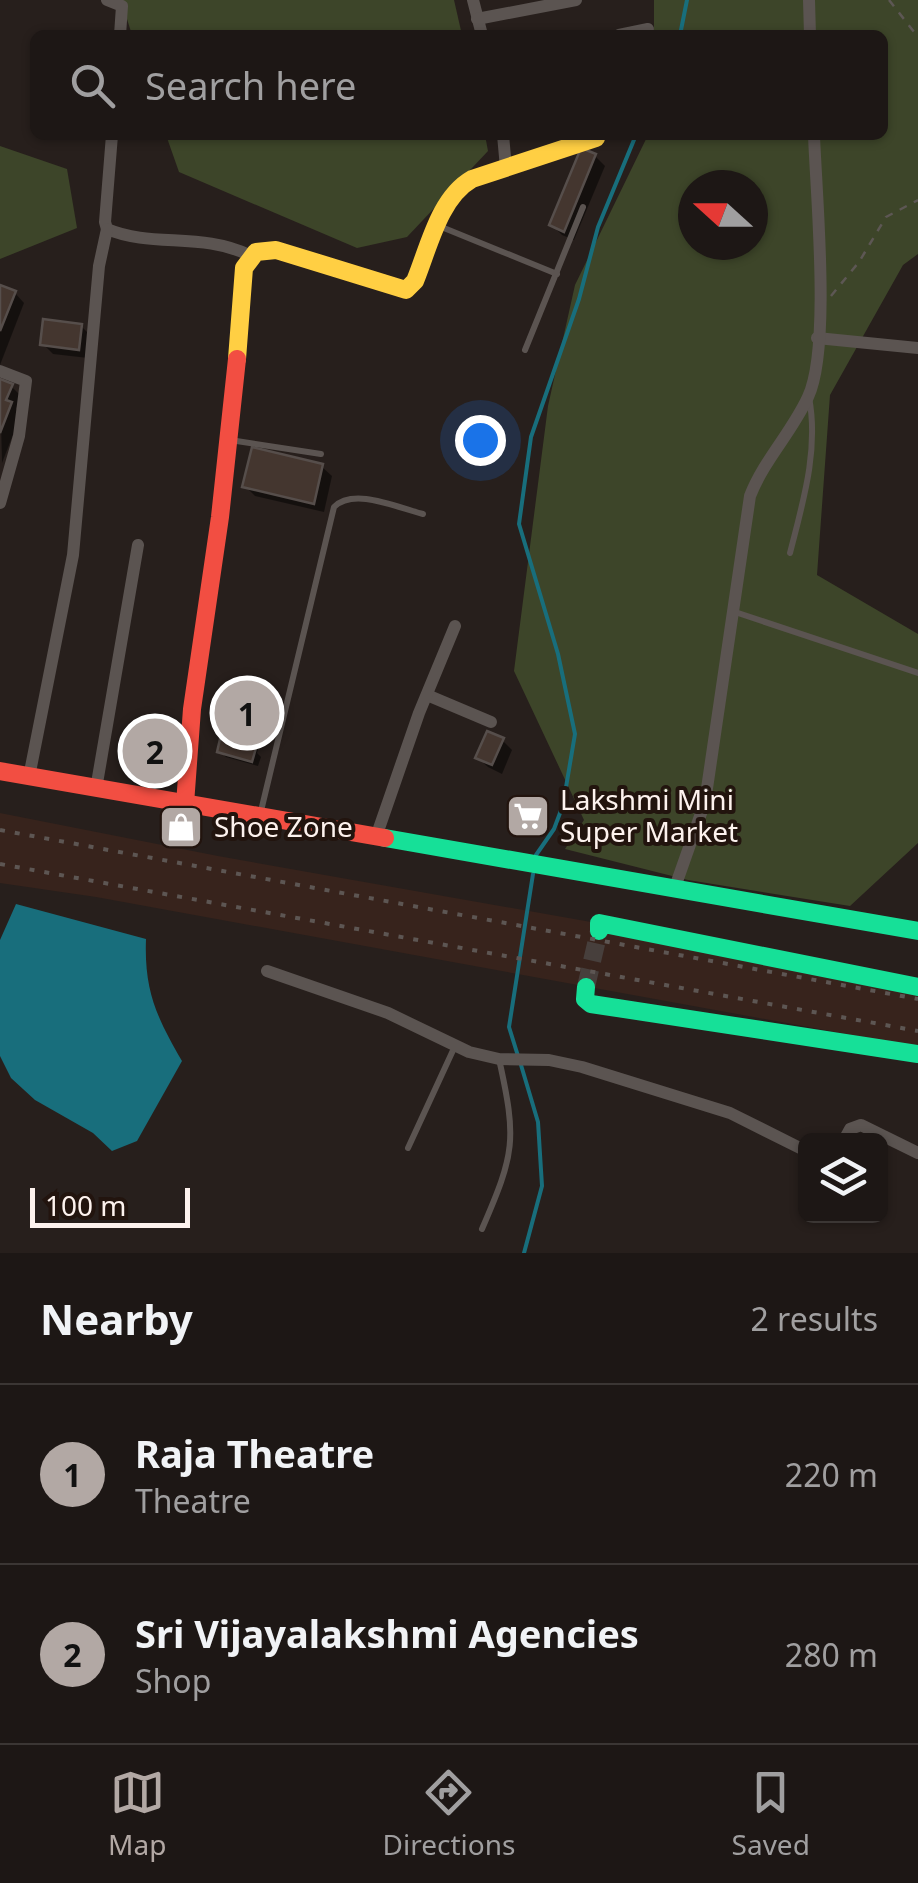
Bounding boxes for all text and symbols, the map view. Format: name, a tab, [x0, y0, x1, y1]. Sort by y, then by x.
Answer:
search box	[30, 30, 888, 140]
icon: search	[65, 58, 120, 113]
text: Search here	[145, 59, 356, 111]
north arrow	[678, 170, 768, 260]
your location	[455, 415, 506, 466]
pin: 1	[214, 676, 280, 750]
pin: 2	[122, 714, 188, 788]
place label: Lakshmi Mini Super Market	[560, 780, 738, 850]
supermarket icon: Lakshmi Mini Super Market	[505, 793, 551, 839]
shop icon: Shoe Zone	[158, 804, 204, 850]
place label: Shoe Zone	[214, 807, 353, 845]
map controls	[798, 1133, 888, 1223]
button: layers	[798, 1133, 888, 1223]
scale bar	[30, 1183, 190, 1228]
text: 100 m	[45, 1186, 127, 1224]
text: Nearby	[40, 1290, 193, 1347]
text: 2 results	[751, 1297, 878, 1340]
text: Raja Theatre	[135, 1427, 374, 1479]
text: 1	[63, 1453, 82, 1496]
text: 220 m	[785, 1453, 878, 1496]
text: Theatre	[135, 1479, 251, 1522]
text: Sri Vijayalakshmi Agencies	[135, 1607, 639, 1659]
text: 2	[63, 1633, 82, 1676]
text: 280 m	[785, 1633, 878, 1676]
text: Shop	[135, 1659, 211, 1702]
tab: Map	[108, 1765, 166, 1863]
tab: Directions	[383, 1765, 515, 1863]
tab: Saved	[732, 1765, 810, 1863]

